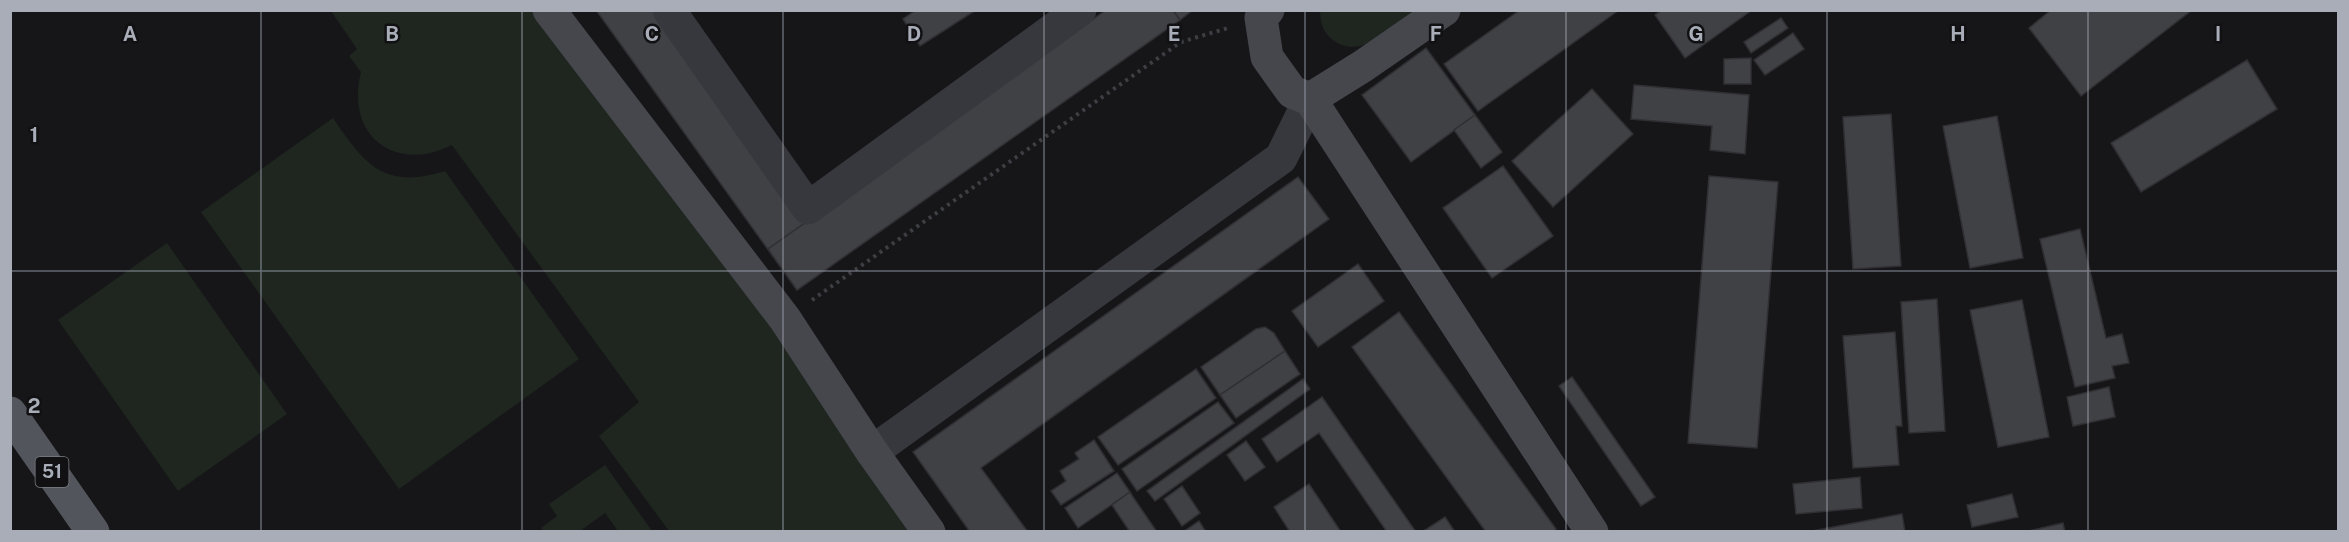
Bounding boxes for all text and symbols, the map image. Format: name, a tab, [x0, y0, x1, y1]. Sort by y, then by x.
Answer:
text: A	[123, 22, 137, 46]
text: B	[385, 22, 399, 46]
text: C	[645, 22, 659, 46]
text: D	[907, 22, 921, 46]
text: E	[1168, 22, 1180, 46]
text: F	[1430, 22, 1442, 46]
text: G	[1688, 22, 1704, 46]
text: H	[1950, 22, 1966, 46]
text: I	[2215, 22, 2221, 46]
text: 1	[30, 123, 38, 147]
text: 2	[28, 394, 40, 418]
road number: 51	[36, 457, 68, 487]

